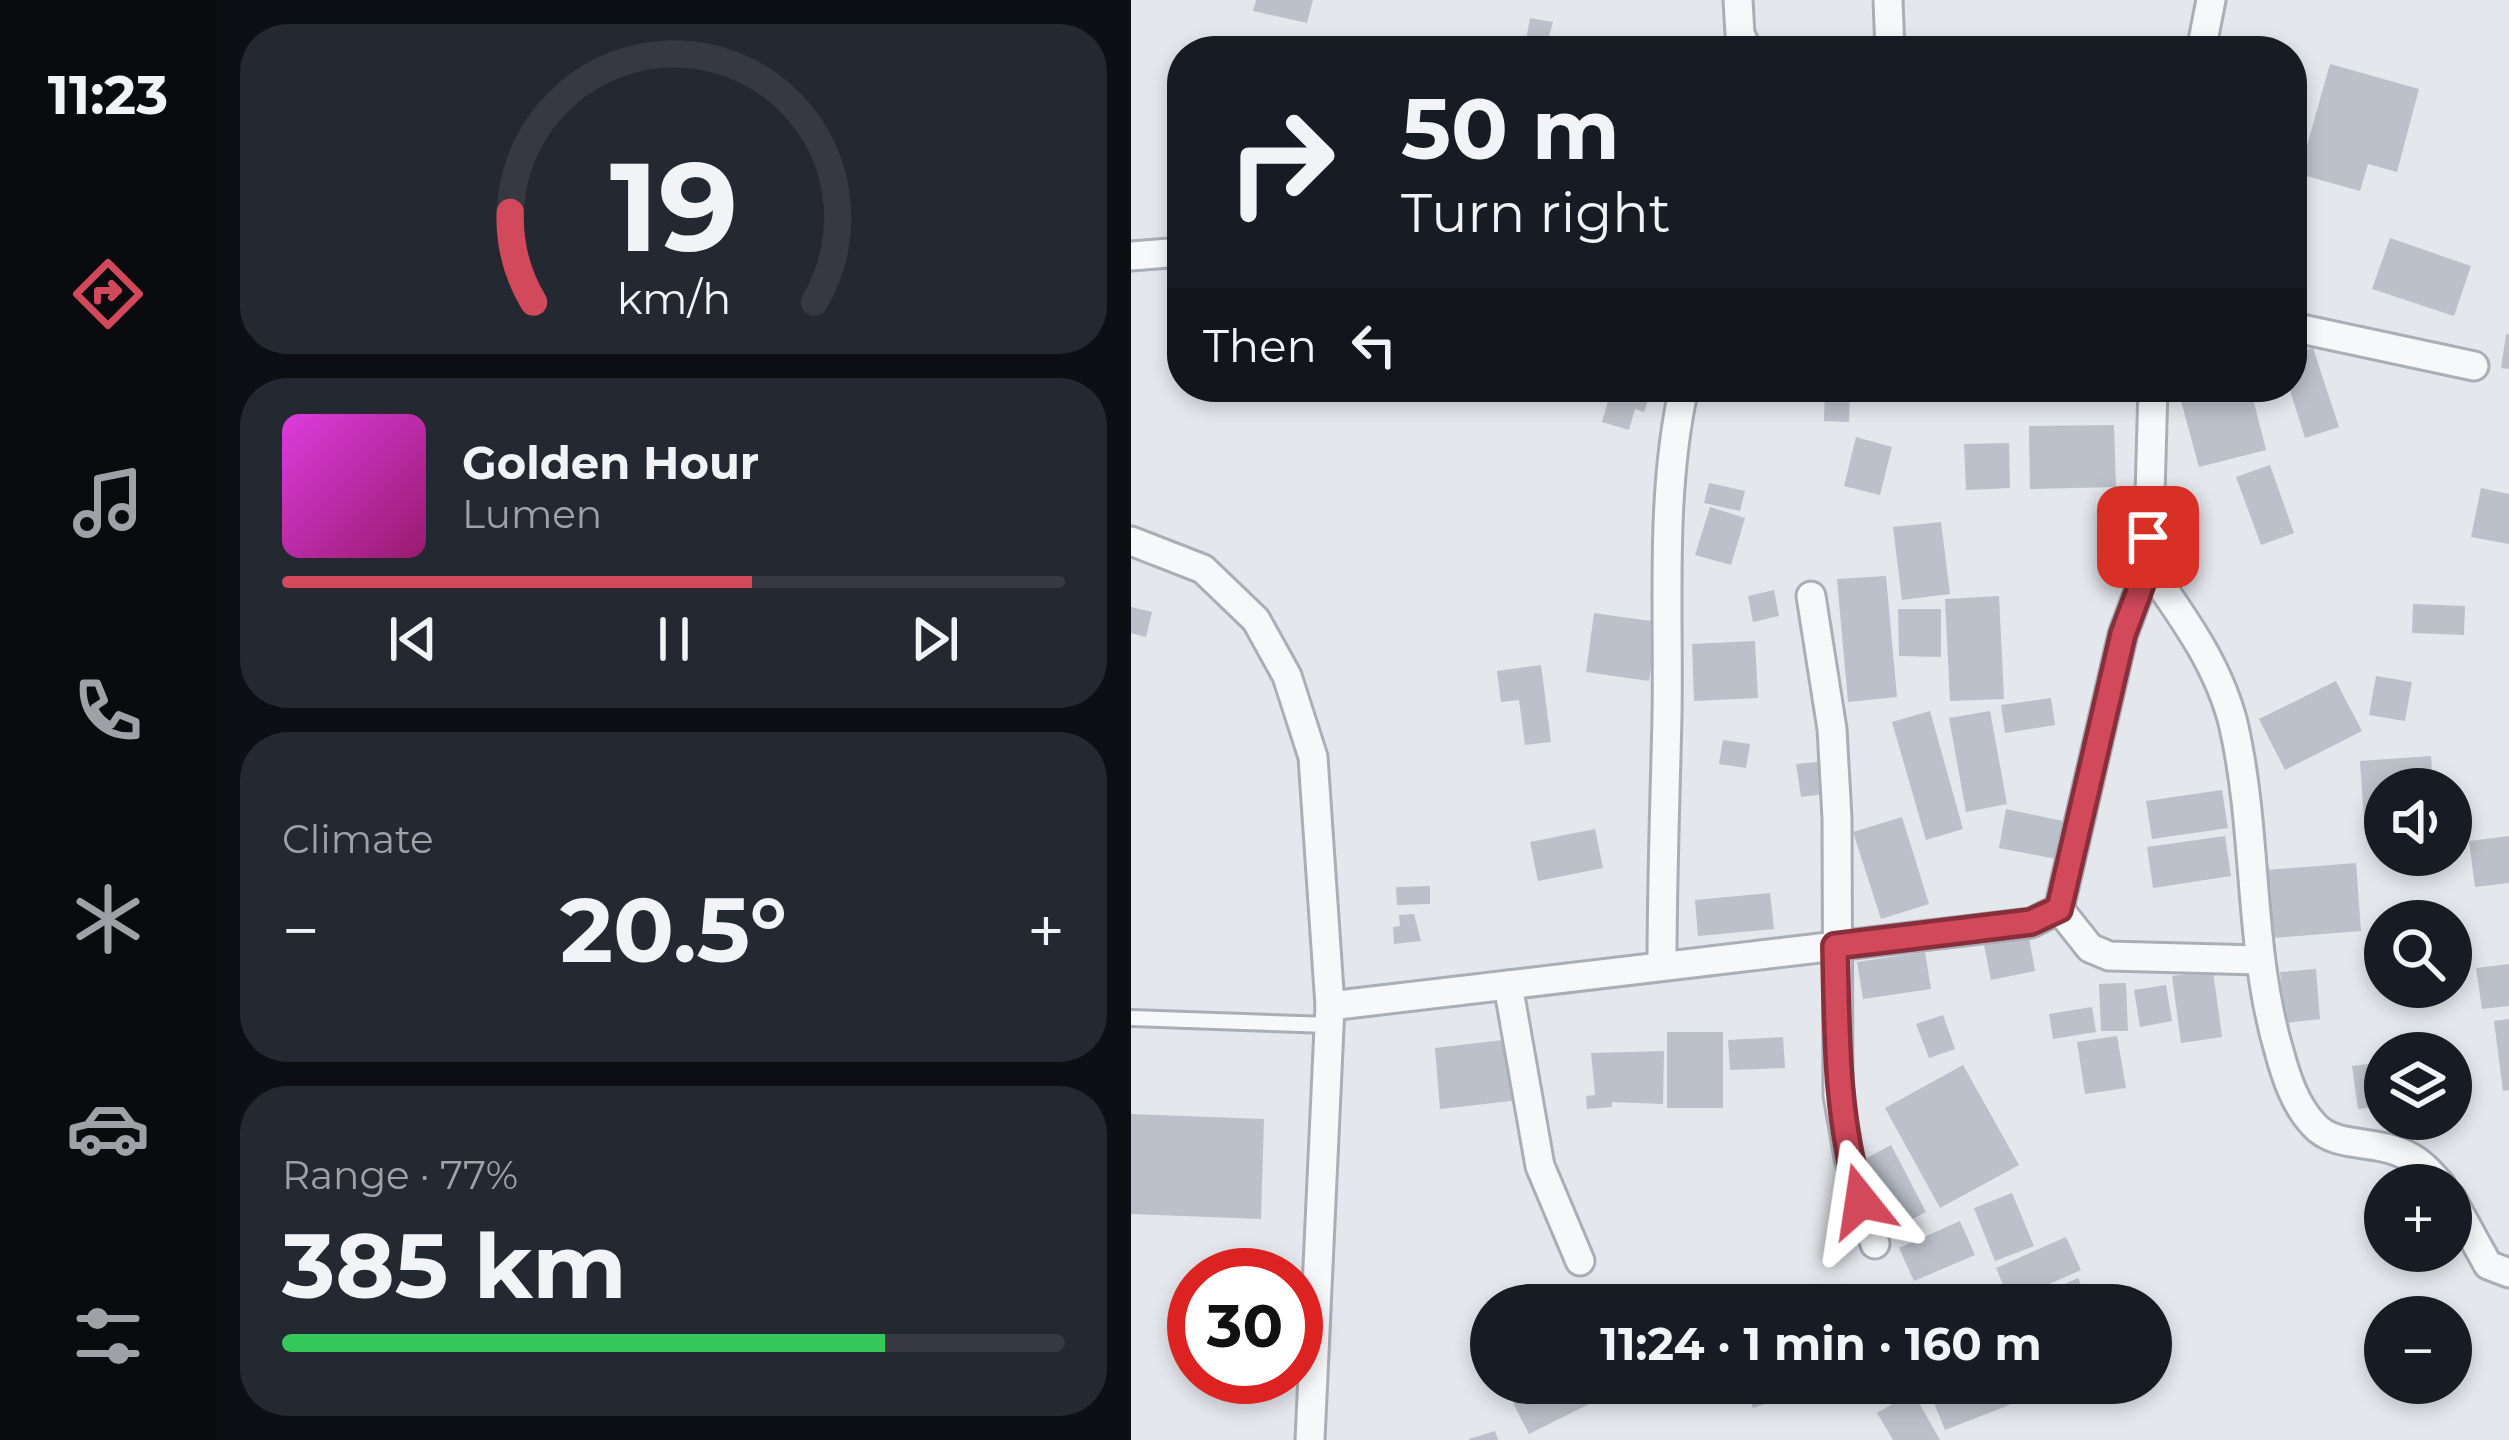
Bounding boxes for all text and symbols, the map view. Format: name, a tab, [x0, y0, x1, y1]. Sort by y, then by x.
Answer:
text: 11:23	[48, 62, 168, 128]
text: 50 m	[1401, 78, 1620, 180]
icon: right	[1203, 84, 1359, 240]
text: 19	[609, 130, 738, 282]
text: Turn right	[1401, 180, 1671, 246]
icon: directions	[66, 252, 150, 336]
text: km/h	[616, 272, 731, 325]
icon: left	[1341, 312, 1407, 378]
text: Then	[1203, 318, 1317, 373]
text: Golden Hour	[462, 435, 759, 490]
icon: music	[66, 461, 150, 545]
pin	[2097, 486, 2199, 588]
text: Lumen	[462, 490, 602, 538]
icon: arrive	[2115, 504, 2181, 570]
icon: previous	[380, 606, 446, 672]
icon: pause	[641, 606, 707, 672]
icon: next	[902, 606, 968, 672]
icon: phone	[66, 669, 150, 753]
map controls	[2364, 768, 2472, 1404]
button: sound	[2364, 768, 2472, 876]
text: Climate	[282, 815, 434, 863]
text: 20.5°	[560, 875, 787, 985]
icon: climate	[66, 877, 150, 961]
text: −	[282, 890, 320, 971]
text: +	[1027, 890, 1065, 971]
button: search	[2364, 900, 2472, 1008]
button: layers	[2364, 1032, 2472, 1140]
icon: car	[66, 1086, 150, 1170]
position arrow	[1798, 1138, 1924, 1264]
text: Range · 77%	[282, 1151, 518, 1199]
button: +	[2364, 1164, 2472, 1272]
text: 385 km	[282, 1211, 627, 1321]
speed limit sign: 30	[1167, 1248, 1323, 1404]
icon: filters	[66, 1294, 150, 1378]
button: −	[2364, 1296, 2472, 1404]
text: 11:24 · 1 min · 160 m	[1600, 1316, 2042, 1371]

